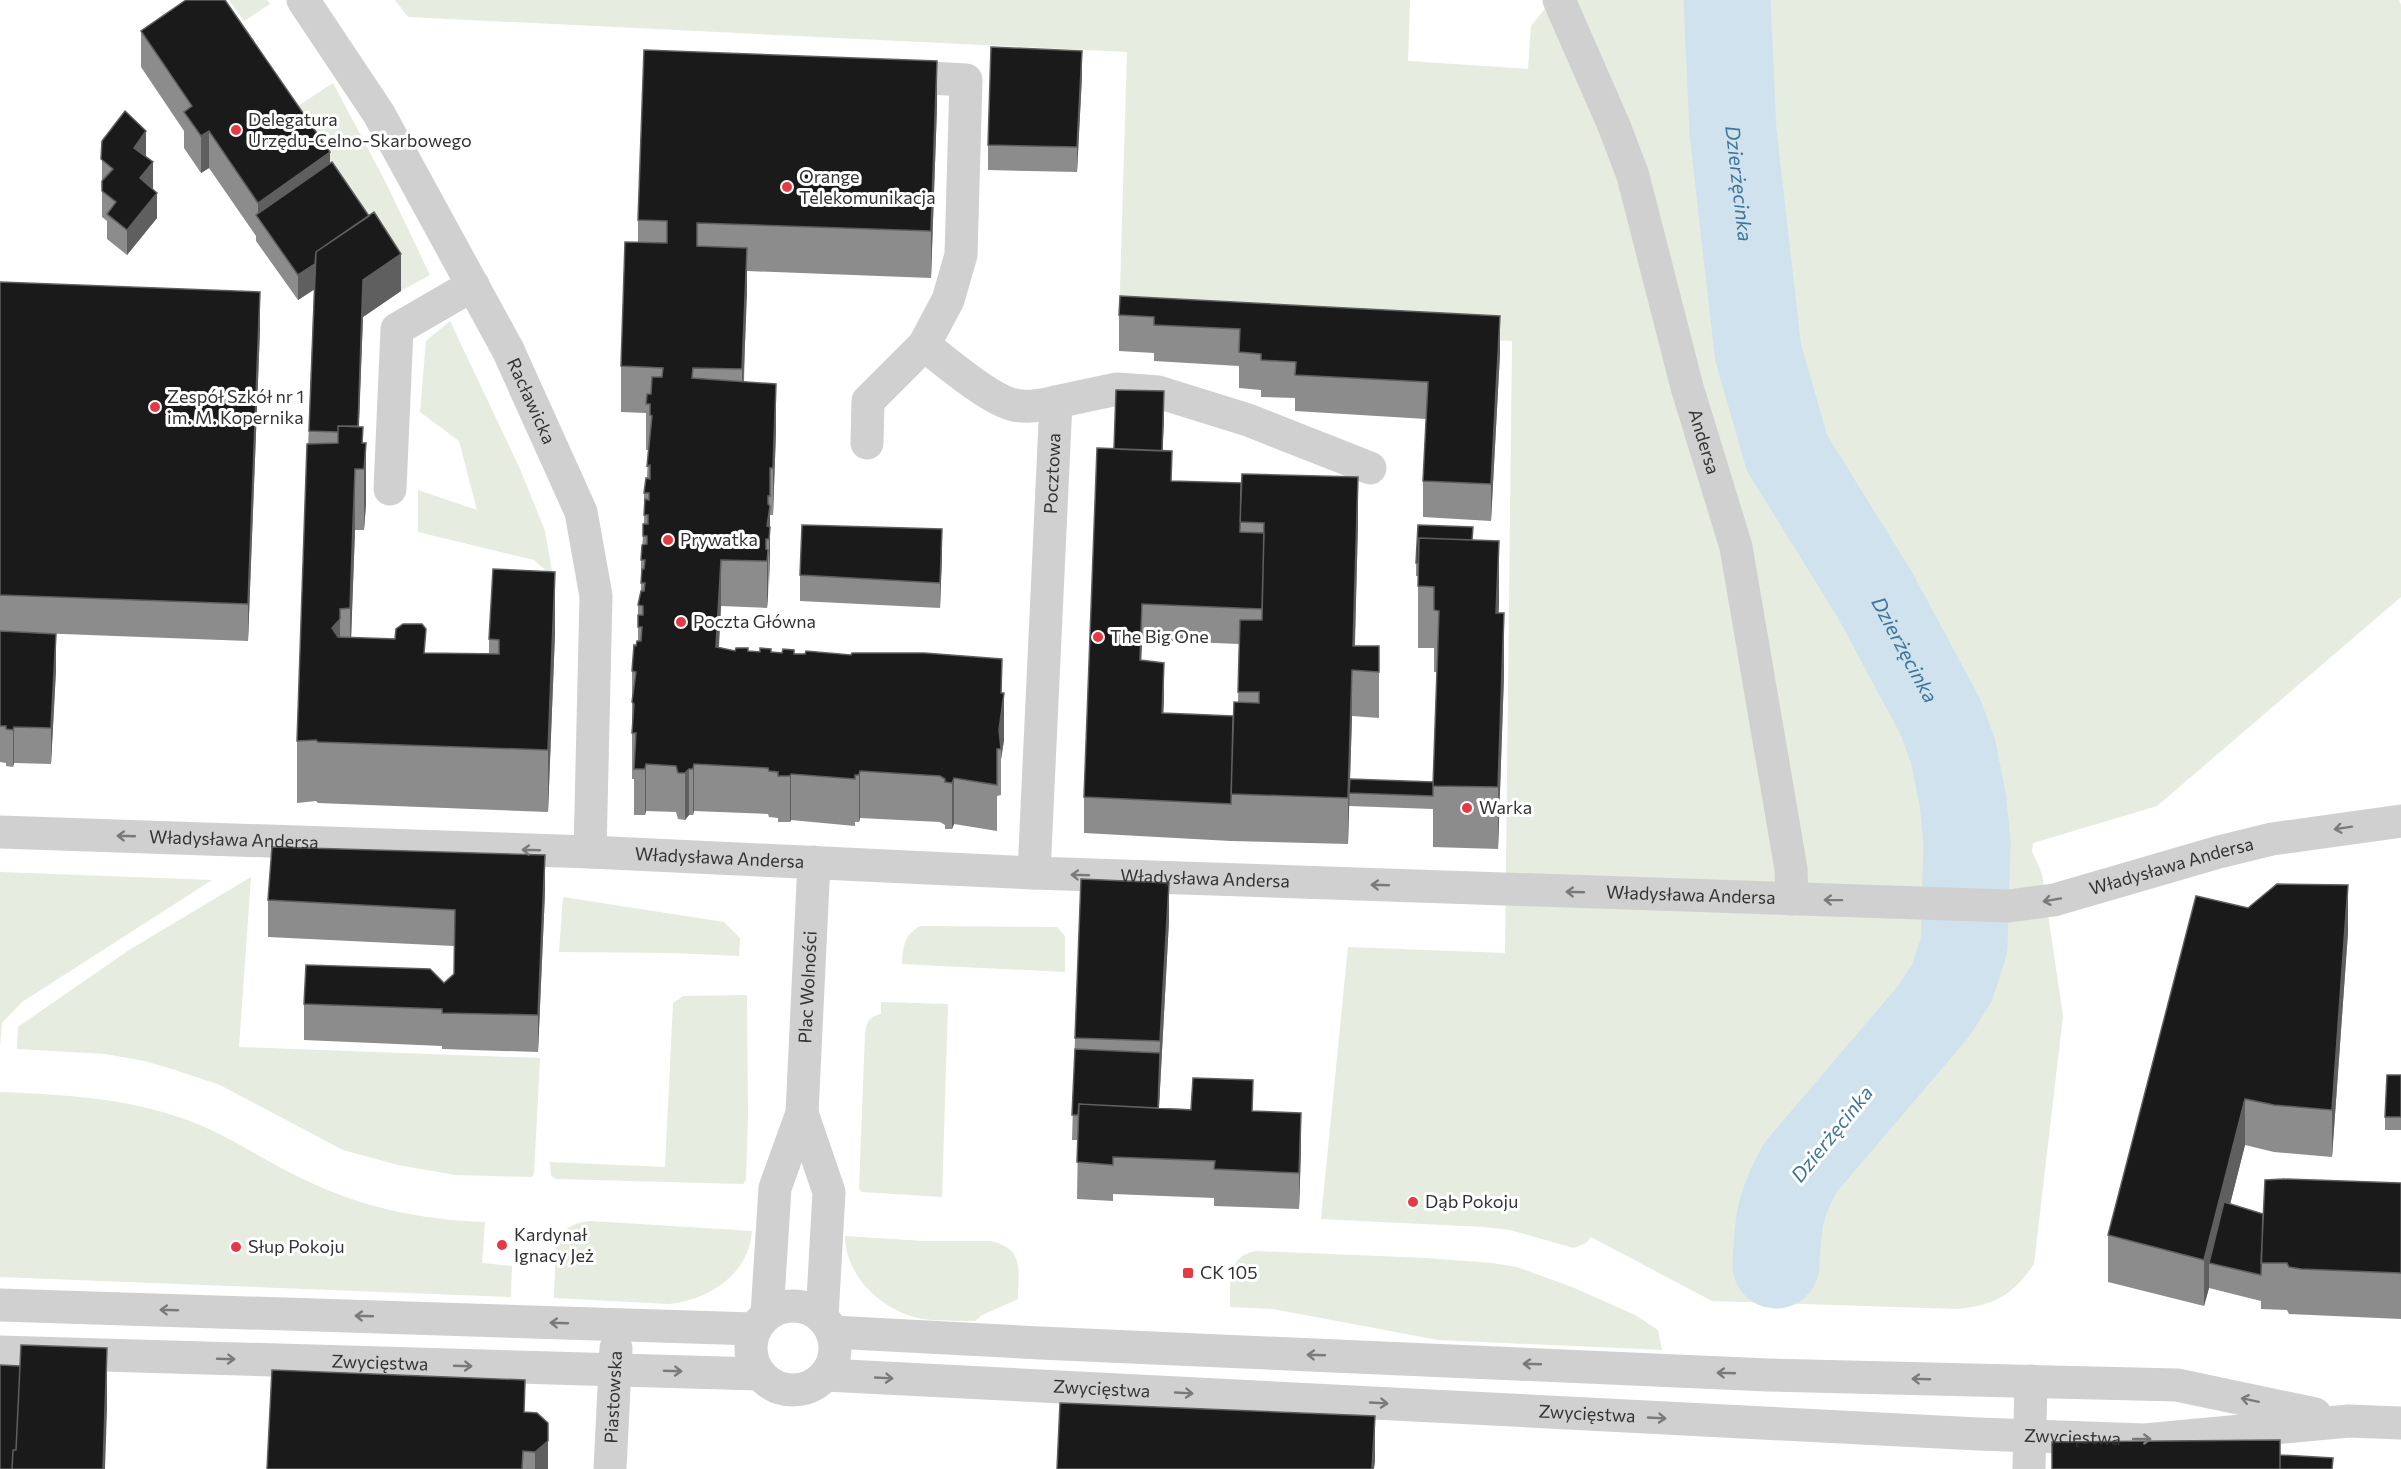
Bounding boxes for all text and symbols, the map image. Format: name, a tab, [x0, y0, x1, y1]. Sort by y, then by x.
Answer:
place label: Delegatura Urzędu-Celno-Skarbowego	[248, 108, 472, 151]
marker: Delegatura Urzędu-Celno-Skarbowego	[229, 123, 243, 137]
water label: Dzierżęcinka	[1721, 124, 1758, 243]
place label: Orange Telekomunikacja	[799, 165, 936, 208]
marker: Orange Telekomunikacja	[780, 180, 794, 194]
street label: Racławicka	[503, 354, 561, 447]
place label: Zespół Szkół nr 1 im. M. Kopernika	[167, 385, 304, 428]
marker: Zespół Szkół nr 1 im. M. Kopernika	[148, 400, 162, 414]
street label: Andersa	[1684, 406, 1725, 477]
street label: Pocztowa	[1039, 432, 1065, 514]
place label: Prywatka	[680, 528, 758, 550]
marker: Prywatka	[661, 533, 675, 547]
water label: Dzierżęcinka	[1867, 592, 1944, 706]
place label: Poczta Główna	[693, 610, 816, 632]
marker: Poczta Główna	[674, 615, 688, 629]
place label: The Big One	[1110, 625, 1209, 647]
marker: The Big One	[1091, 630, 1105, 644]
place label: Warka	[1479, 796, 1532, 818]
marker: Warka	[1460, 801, 1474, 815]
one-way arrow	[2334, 823, 2353, 834]
street label: Władysława Andersa	[149, 825, 319, 853]
one-way arrow	[117, 830, 137, 842]
street label: Władysława Andersa	[2087, 832, 2256, 899]
street label: Władysława Andersa	[634, 842, 805, 872]
one-way arrow	[522, 844, 542, 855]
street label: Władysława Andersa	[1120, 864, 1290, 892]
one-way arrow	[1071, 869, 1091, 880]
one-way arrow	[1371, 879, 1391, 891]
street label: Władysława Andersa	[1606, 880, 1776, 908]
one-way arrow	[1565, 886, 1585, 897]
one-way arrow	[1823, 895, 1843, 906]
one-way arrow	[2043, 895, 2063, 906]
street label: Plac Wolności	[793, 930, 821, 1044]
water label: Dzierżęcinka	[1785, 1081, 1877, 1186]
place label: Dąb Pokoju	[1425, 1190, 1518, 1212]
marker: Dąb Pokoju	[1406, 1195, 1420, 1209]
place label: Kardynał Ignacy Jeż	[514, 1223, 594, 1266]
place label: Słup Pokoju	[248, 1235, 345, 1257]
marker: Kardynał Ignacy Jeż	[495, 1238, 509, 1252]
marker: Słup Pokoju	[229, 1240, 243, 1254]
place label: CK 105	[1200, 1261, 1258, 1283]
marker: CK 105	[1181, 1266, 1195, 1280]
one-way arrow	[159, 1304, 179, 1316]
one-way arrow	[354, 1310, 374, 1322]
one-way arrow	[549, 1317, 569, 1328]
street label: Zwycięstwa	[331, 1350, 429, 1374]
street label: Piastowska	[599, 1350, 626, 1444]
one-way arrow	[1306, 1350, 1326, 1361]
one-way arrow	[216, 1353, 236, 1364]
one-way arrow	[1522, 1359, 1542, 1370]
one-way arrow	[453, 1360, 473, 1372]
one-way arrow	[662, 1365, 682, 1376]
one-way arrow	[1717, 1367, 1737, 1378]
one-way arrow	[874, 1373, 894, 1384]
one-way arrow	[1912, 1373, 1932, 1384]
street label: Zwycięstwa	[1053, 1375, 1151, 1402]
one-way arrow	[1174, 1388, 1194, 1399]
one-way arrow	[2241, 1394, 2260, 1405]
one-way arrow	[1368, 1398, 1388, 1409]
street label: Zwycięstwa	[1538, 1400, 1636, 1426]
one-way arrow	[1647, 1412, 1667, 1423]
street label: Zwycięstwa	[2024, 1424, 2121, 1449]
one-way arrow	[2131, 1433, 2151, 1445]

